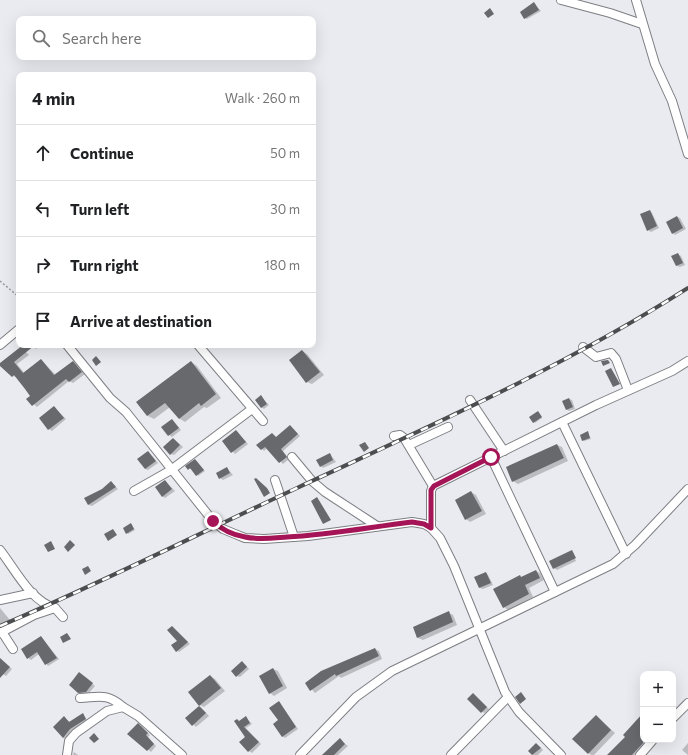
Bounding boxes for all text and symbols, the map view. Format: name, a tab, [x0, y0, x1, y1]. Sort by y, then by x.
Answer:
search box	[16, 16, 316, 60]
icon: search	[30, 27, 52, 49]
text: Search here	[62, 29, 141, 47]
text: 4 min	[32, 88, 75, 109]
text: Walk · 260 m	[225, 90, 300, 106]
icon: ahead	[32, 142, 54, 164]
text: Continue	[70, 144, 134, 162]
text: 50 m	[270, 145, 300, 161]
icon: left	[32, 198, 54, 220]
text: Turn left	[70, 200, 129, 218]
text: 30 m	[270, 201, 300, 217]
icon: right	[32, 254, 54, 276]
text: Turn right	[70, 256, 139, 274]
text: 180 m	[264, 257, 300, 273]
icon: arrive	[32, 310, 54, 332]
text: Arrive at destination	[70, 312, 212, 330]
route start	[482, 448, 500, 466]
route end	[204, 512, 222, 530]
map controls	[640, 671, 676, 743]
button: +	[640, 671, 676, 707]
button: −	[640, 707, 676, 743]

